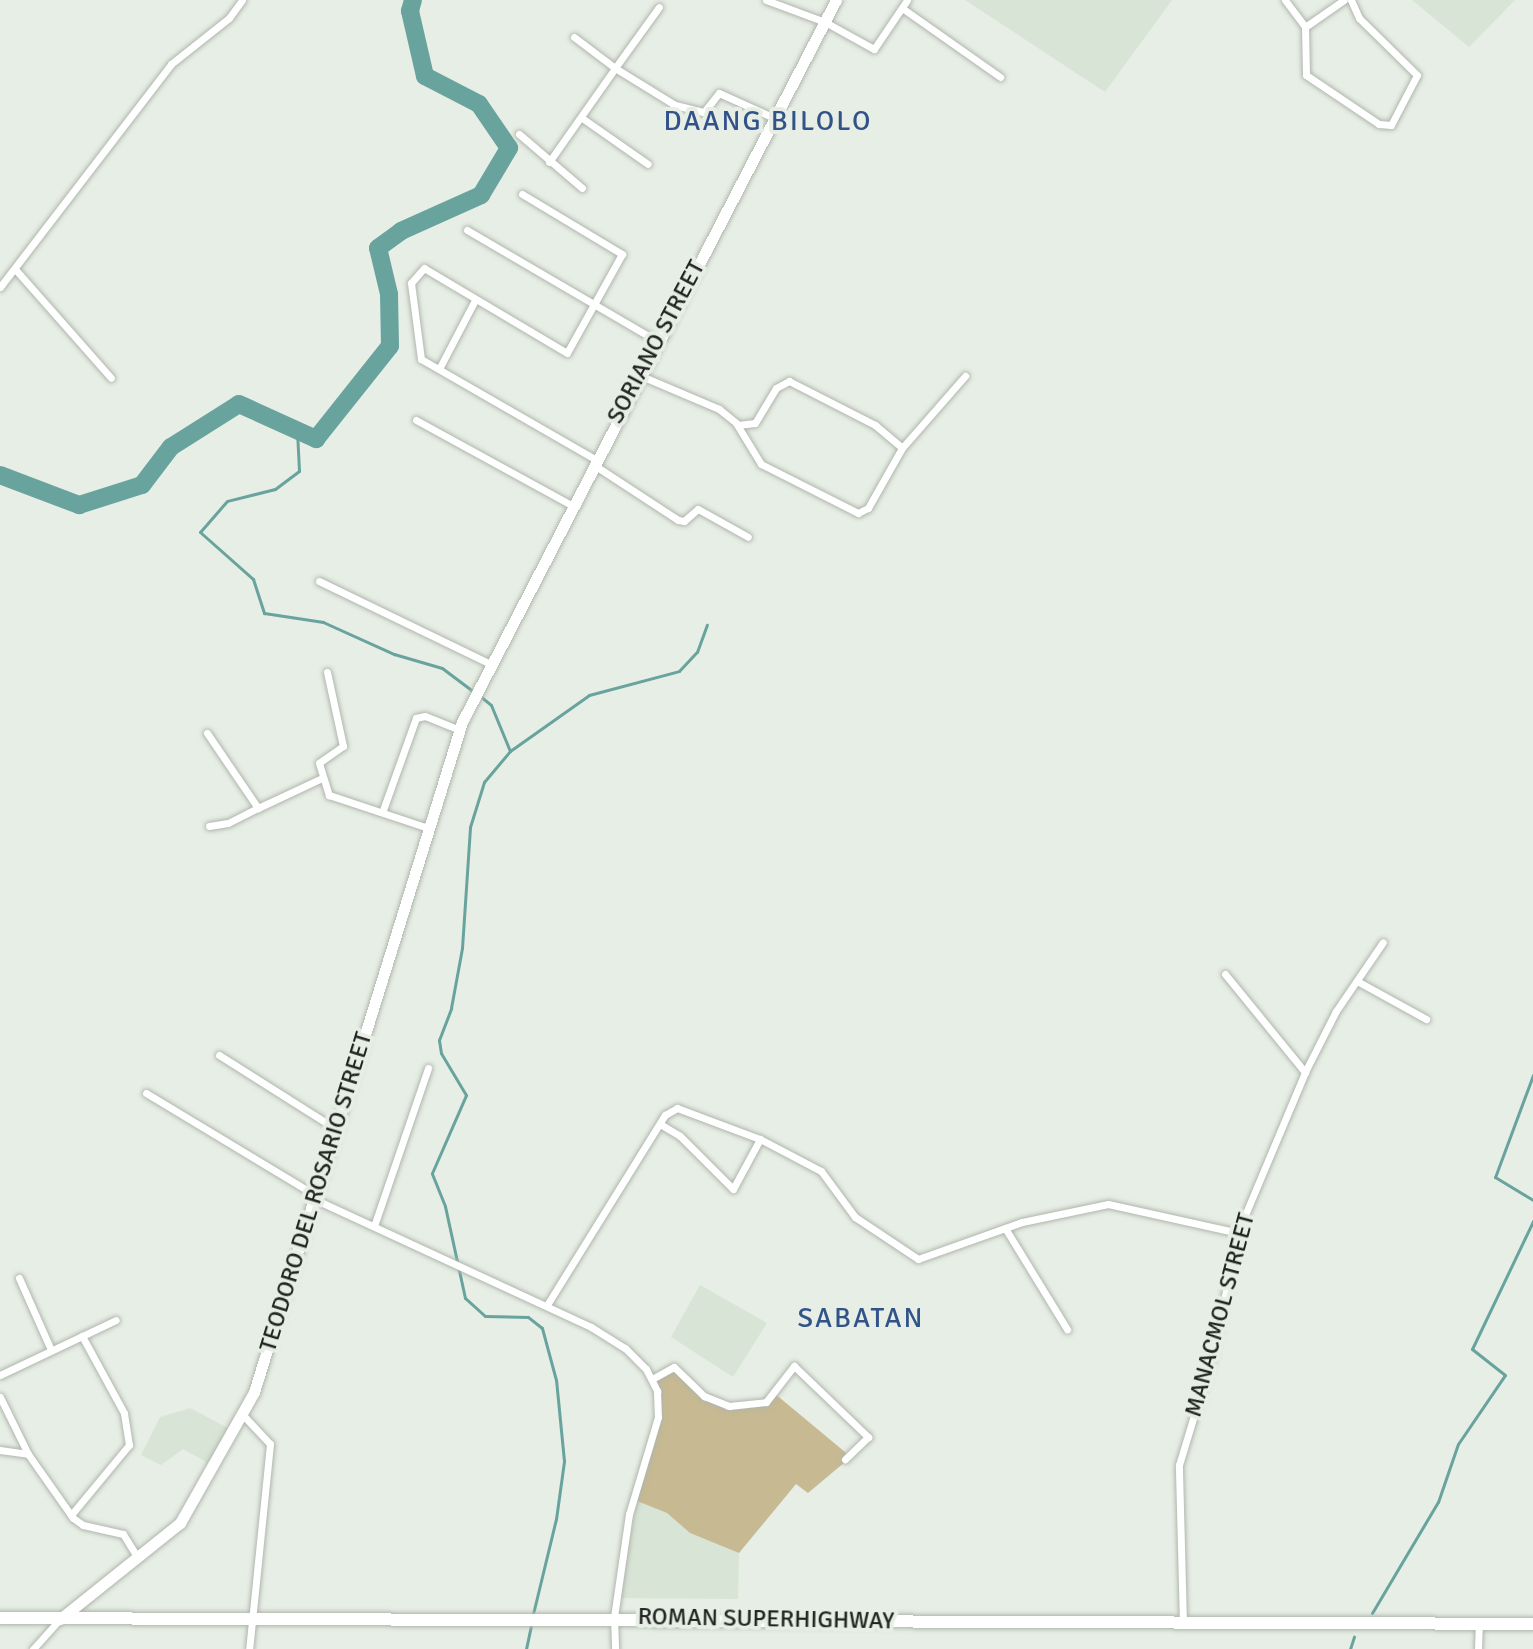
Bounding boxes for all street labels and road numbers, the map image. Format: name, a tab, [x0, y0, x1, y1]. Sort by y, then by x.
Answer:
street label: SORIANO STREET	[601, 256, 711, 428]
street label: TEODORO DEL ROSARIO STREET	[254, 1029, 378, 1355]
street label: MANACMOL STREET	[1179, 1210, 1261, 1420]
street label: ROMAN SUPERHIGHWAY	[637, 1602, 895, 1636]

